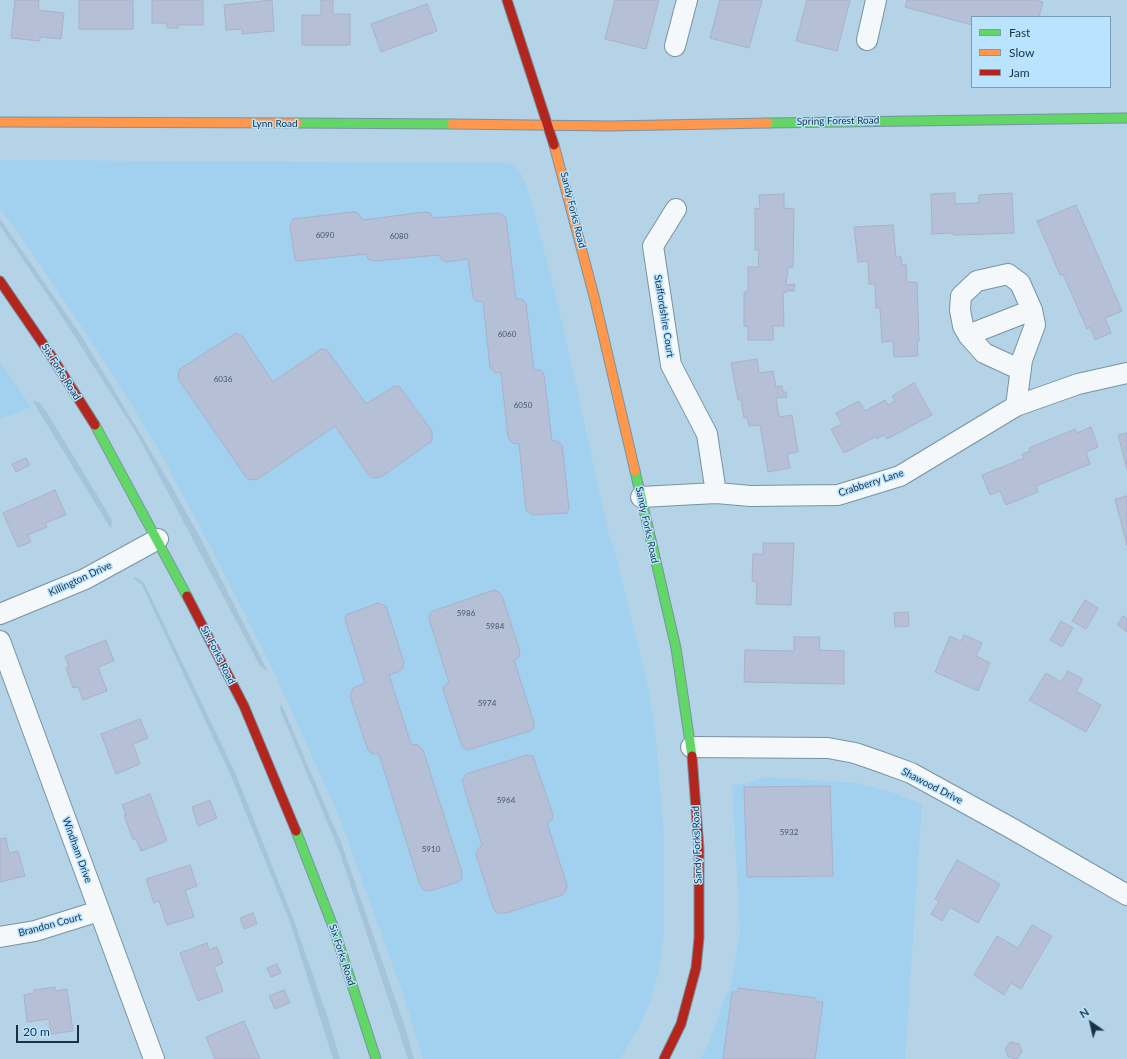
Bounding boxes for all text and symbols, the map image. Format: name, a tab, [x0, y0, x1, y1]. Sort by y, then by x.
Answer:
legend	[971, 16, 1111, 88]
text: Fast	[1009, 25, 1030, 40]
text: Slow	[1009, 45, 1034, 60]
text: Jam	[1009, 65, 1030, 80]
street label: Spring Forest Road	[797, 114, 879, 128]
street label: Lynn Road	[252, 118, 298, 130]
street label: Sandy Forks Road	[558, 171, 588, 249]
house number: 6090	[316, 230, 334, 240]
house number: 6080	[390, 231, 408, 241]
street label: Staffordshire Court	[652, 274, 676, 358]
house number: 6060	[498, 329, 516, 339]
street label: Six Forks Road	[39, 342, 83, 402]
house number: 6036	[214, 374, 232, 384]
house number: 6050	[514, 400, 532, 410]
street label: Crabberry Lane	[837, 467, 905, 499]
street label: Sandy Forks Road	[633, 486, 661, 564]
street label: Killington Drive	[47, 559, 113, 599]
house number: 5986	[457, 608, 475, 618]
house number: 5984	[486, 621, 504, 631]
street label: Six Forks Road	[198, 624, 238, 686]
house number: 5974	[478, 698, 496, 708]
street label: Shawood Drive	[899, 765, 965, 807]
house number: 5964	[497, 795, 515, 805]
street label: Sandy Forks Road	[690, 806, 704, 884]
street label: Windham Drive	[60, 815, 94, 885]
house number: 5932	[780, 827, 798, 837]
house number: 5910	[422, 844, 440, 854]
street label: Brandon Court	[17, 911, 83, 939]
street label: Six Forks Road	[326, 923, 358, 987]
north arrow	[1071, 1003, 1111, 1043]
text: N	[1077, 1005, 1091, 1020]
scale bar	[18, 1017, 81, 1043]
text: 20 m	[23, 1024, 50, 1039]

